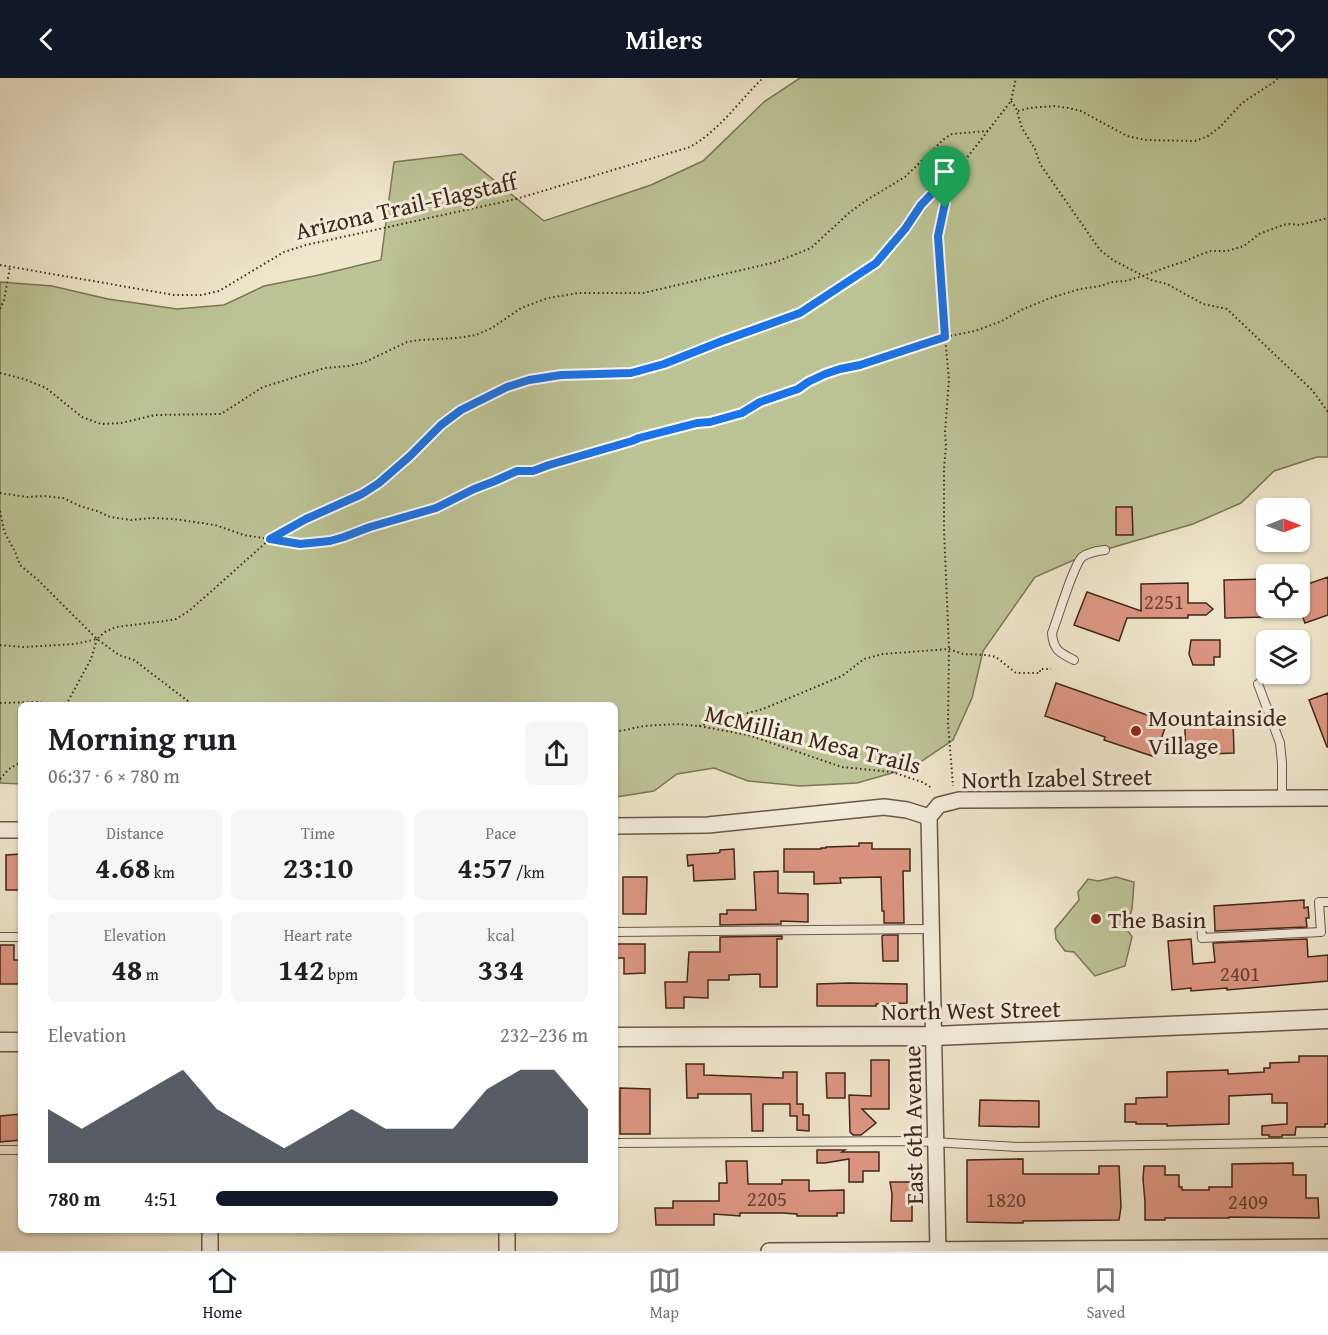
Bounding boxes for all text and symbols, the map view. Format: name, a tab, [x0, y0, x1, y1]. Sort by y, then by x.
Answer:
text: Milers	[625, 19, 703, 59]
icon: back	[30, 23, 63, 56]
icon: heart	[1265, 23, 1298, 56]
pin	[919, 146, 970, 208]
icon: arrive	[928, 155, 961, 188]
street label: Arizona Trail-Flagstaff	[292, 163, 523, 249]
north arrow	[1256, 498, 1310, 552]
map controls	[1256, 498, 1310, 684]
button: locate	[1256, 564, 1310, 618]
house number: 2251	[1144, 586, 1184, 617]
button: layers	[1256, 630, 1310, 684]
street label: McMillian Mesa Trails	[701, 695, 925, 783]
place label: Mountainside Village	[1148, 700, 1287, 763]
text: Morning run	[48, 714, 237, 762]
button: share	[525, 722, 588, 785]
marker: Mountainside Village	[1129, 724, 1143, 738]
street label: North Izabel Street	[961, 759, 1153, 797]
text: 06:37 · 6 × 780 m	[48, 761, 180, 790]
text: Distance	[106, 821, 164, 845]
text: Time	[301, 821, 335, 845]
text: Pace	[486, 821, 516, 845]
text: 4.68	[95, 845, 150, 889]
text: 23:10	[283, 845, 353, 889]
text: 4:57	[457, 845, 512, 889]
text: km	[150, 860, 175, 884]
text: /km	[512, 860, 545, 884]
place label: The Basin	[1108, 902, 1207, 937]
marker: The Basin	[1089, 912, 1103, 926]
text: Elevation	[104, 923, 166, 947]
text: Heart rate	[284, 923, 352, 947]
text: kcal	[487, 923, 515, 947]
text: 48	[111, 947, 142, 991]
text: 142	[278, 947, 325, 991]
text: 334	[478, 947, 524, 991]
house number: 2401	[1220, 958, 1260, 989]
text: m	[142, 962, 159, 986]
text: bpm	[325, 962, 358, 986]
street label: North West Street	[881, 991, 1062, 1029]
text: Elevation	[48, 1020, 126, 1049]
text: 232–236 m	[500, 1020, 588, 1049]
street label: East 6th Avenue	[894, 1045, 932, 1205]
house number: 2205	[747, 1183, 787, 1214]
text: 780 m	[48, 1184, 101, 1213]
text: 4:51	[144, 1184, 178, 1213]
house number: 1820	[986, 1184, 1026, 1215]
house number: 2409	[1228, 1186, 1268, 1217]
tab: Home	[203, 1264, 242, 1324]
tab: Map	[648, 1264, 681, 1324]
tab: Saved	[1086, 1264, 1125, 1324]

